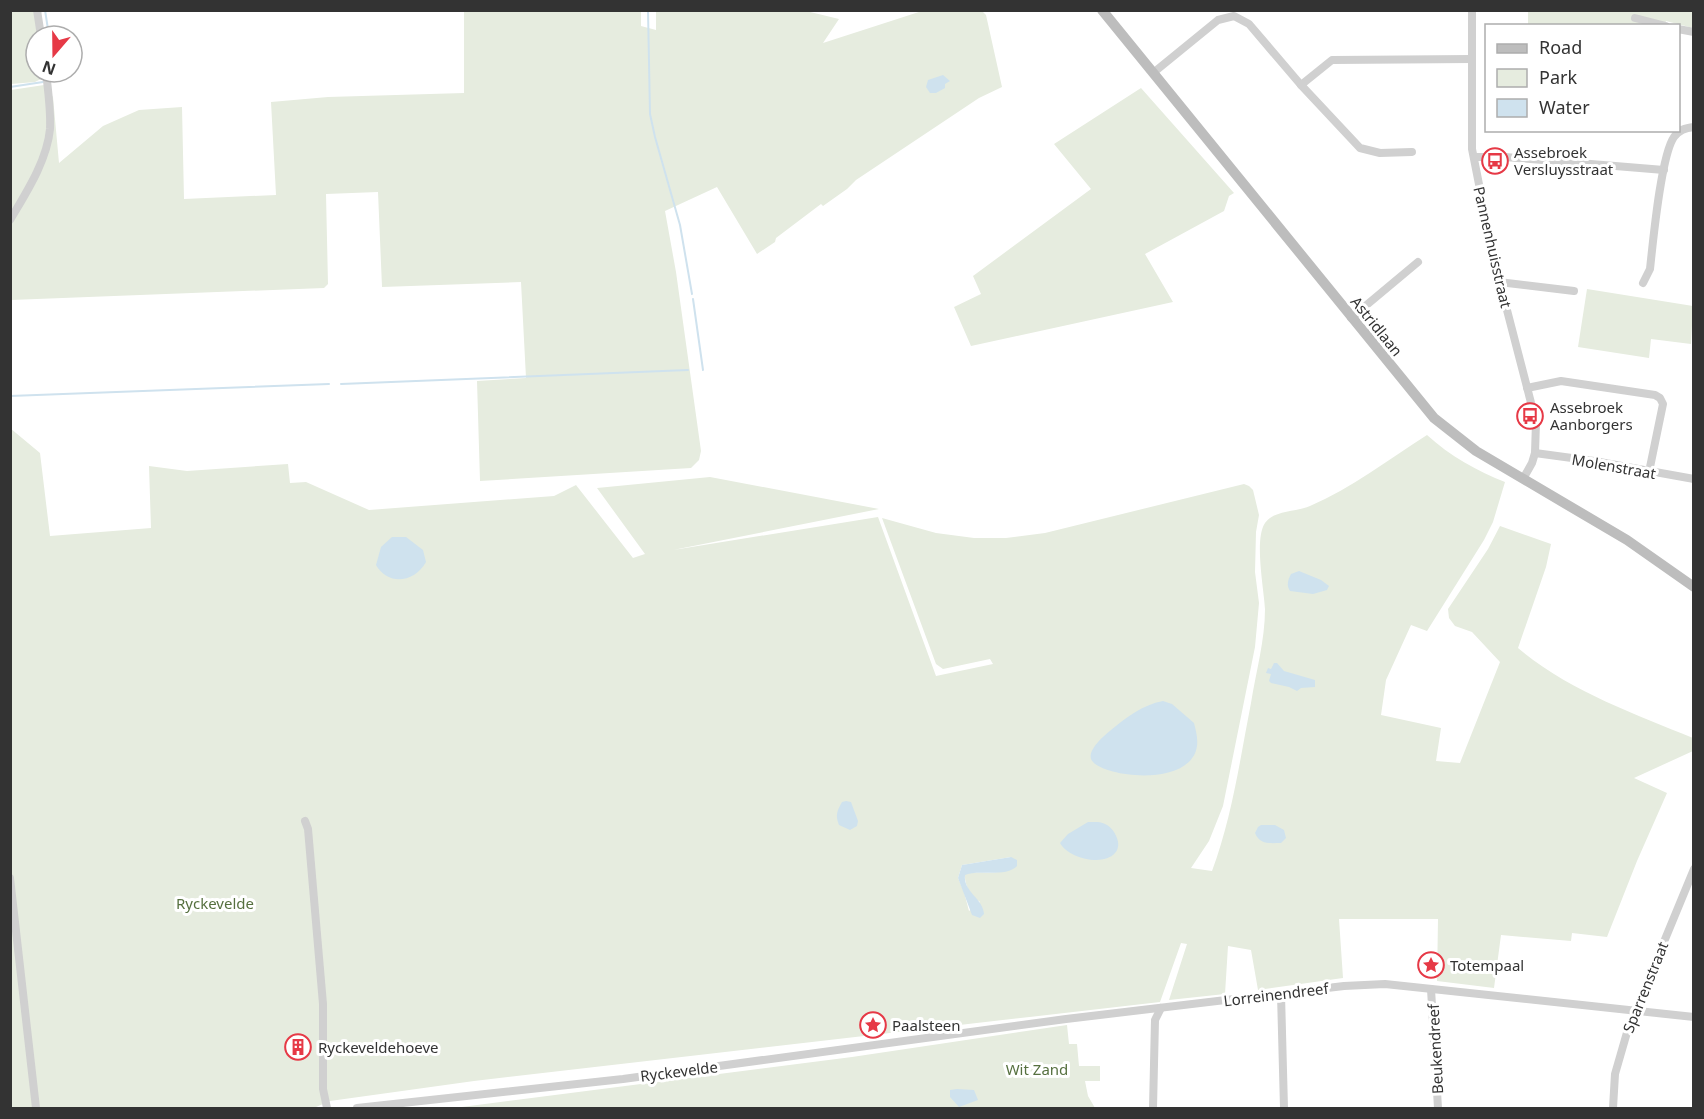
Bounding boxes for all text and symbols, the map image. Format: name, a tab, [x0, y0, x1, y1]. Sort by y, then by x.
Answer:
north arrow	[24, 24, 84, 84]
legend	[1485, 24, 1680, 132]
text: Road	[1539, 35, 1582, 59]
text: N	[39, 56, 59, 81]
text: Park	[1539, 65, 1577, 89]
text: Water	[1539, 95, 1590, 119]
place label: Assebroek Versluysstraat	[1514, 142, 1614, 179]
bus stop icon: Assebroek Versluysstraat	[1480, 146, 1510, 176]
street label: Pannenhuisstraat	[1469, 184, 1517, 310]
street label: Astridlaan	[1347, 292, 1407, 360]
place label: Assebroek Aanborgers	[1550, 397, 1633, 434]
bus stop icon: Assebroek Aanborgers	[1515, 401, 1545, 431]
street label: Molenstraat	[1570, 449, 1658, 483]
park label: Ryckevelde	[176, 893, 254, 913]
street label: Sparrenstraat	[1618, 938, 1673, 1035]
place icon: Totempaal	[1416, 950, 1446, 980]
place label: Totempaal	[1450, 955, 1524, 975]
street label: Lorreinendreef	[1222, 978, 1330, 1010]
street label: Beukendreef	[1423, 1002, 1447, 1095]
place icon: Paalsteen	[858, 1010, 888, 1040]
place label: Paalsteen	[892, 1015, 961, 1035]
building icon: Ryckeveldehoeve	[283, 1032, 313, 1062]
place label: Ryckeveldehoeve	[318, 1037, 439, 1057]
street label: Ryckevelde	[639, 1056, 719, 1086]
park label: Wit Zand	[1006, 1059, 1068, 1079]

